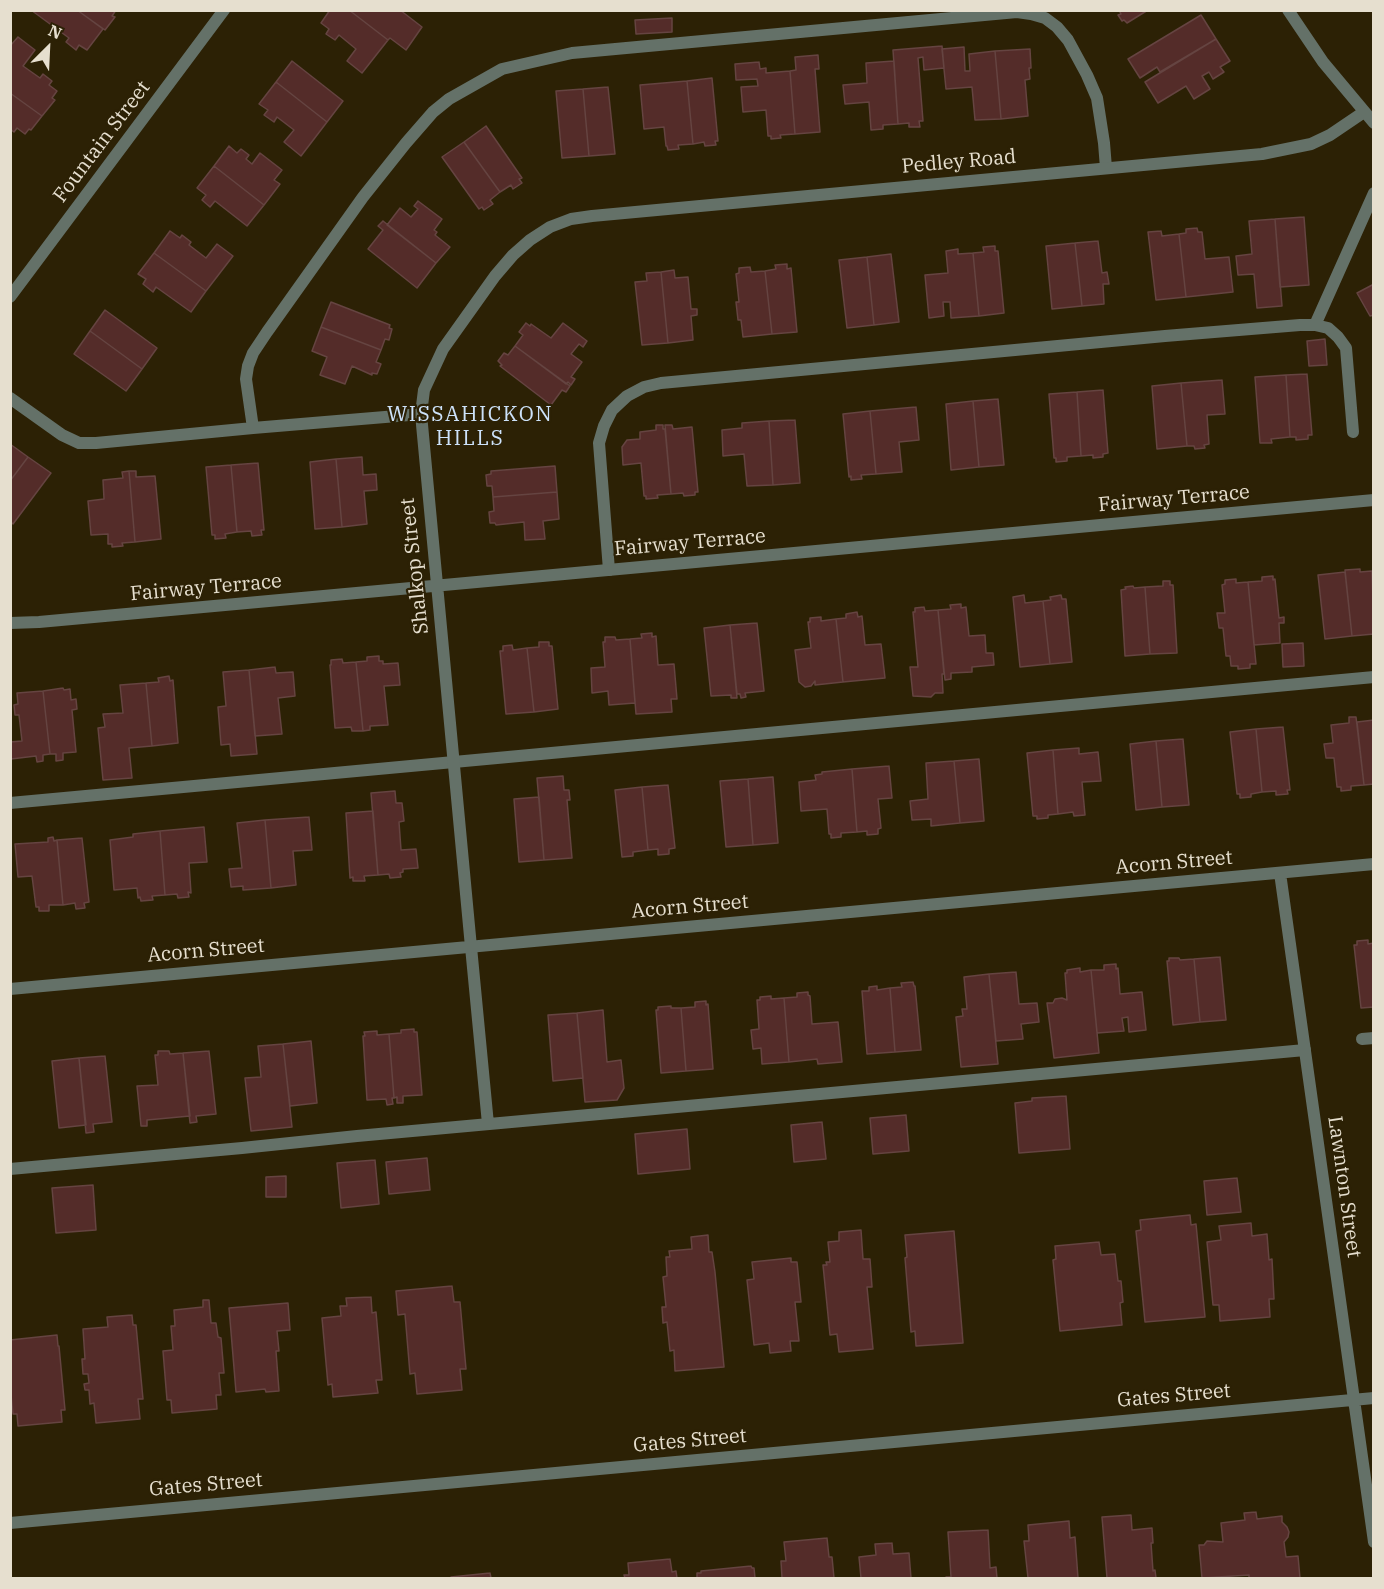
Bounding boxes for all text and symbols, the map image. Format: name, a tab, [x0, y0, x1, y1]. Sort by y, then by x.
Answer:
north arrow	[18, 18, 78, 78]
text: N	[45, 20, 65, 43]
street label: Fountain Street	[48, 76, 156, 208]
street label: Pedley Road	[901, 145, 1017, 179]
district label: WISSAHICKON HILLS	[387, 402, 553, 452]
street label: Fairway Terrace	[1097, 480, 1251, 518]
street label: Shalkop Street	[396, 497, 434, 635]
street label: Fairway Terrace	[613, 524, 767, 562]
street label: Fairway Terrace	[129, 569, 283, 607]
street label: Acorn Street	[1114, 846, 1234, 880]
street label: Acorn Street	[630, 890, 750, 924]
street label: Acorn Street	[146, 934, 266, 968]
street label: Lawnton Street	[1322, 1115, 1366, 1259]
street label: Gates Street	[1116, 1379, 1232, 1413]
street label: Gates Street	[632, 1424, 748, 1458]
street label: Gates Street	[148, 1468, 264, 1502]

